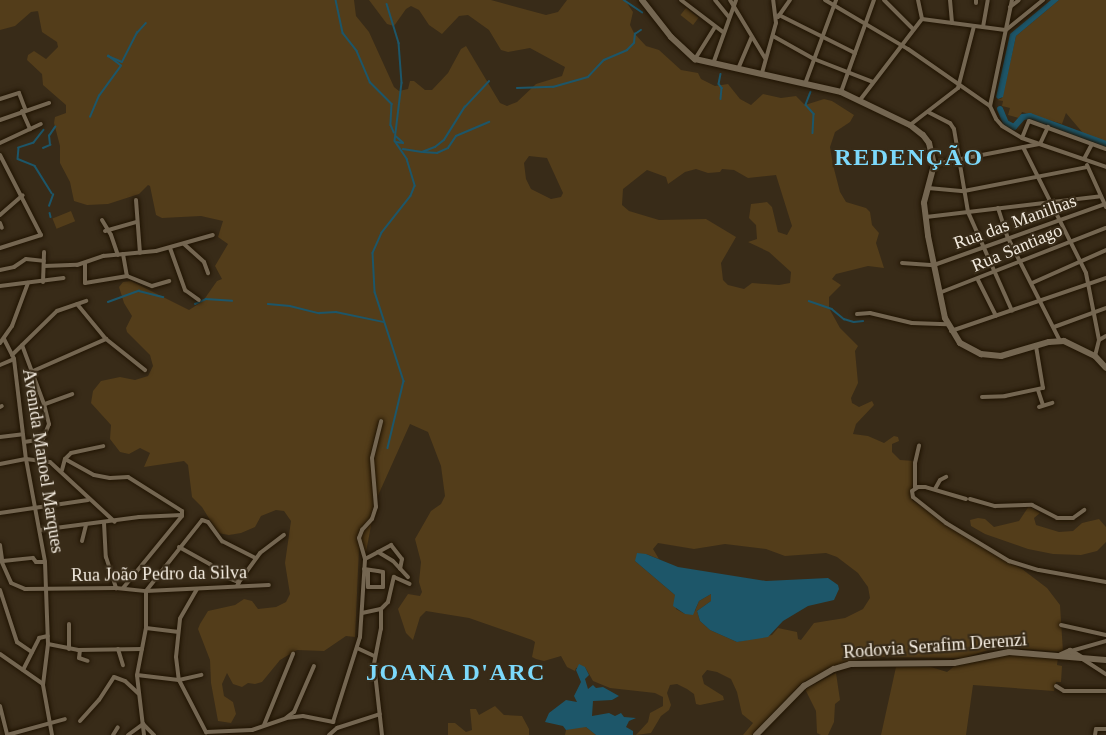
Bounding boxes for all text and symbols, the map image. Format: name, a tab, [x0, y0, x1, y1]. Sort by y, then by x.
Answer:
district label: REDENÇÃO	[834, 144, 984, 172]
street label: Rua das Manilhas	[951, 190, 1079, 254]
street label: Rua Santiago	[968, 219, 1066, 277]
street label: Avenida Manoel Marques	[18, 367, 68, 555]
street label: Rua João Pedro da Silva	[71, 562, 247, 586]
street label: Rodovia Serafim Derenzi	[843, 629, 1027, 663]
district label: JOANA D'ARC	[365, 659, 547, 687]

